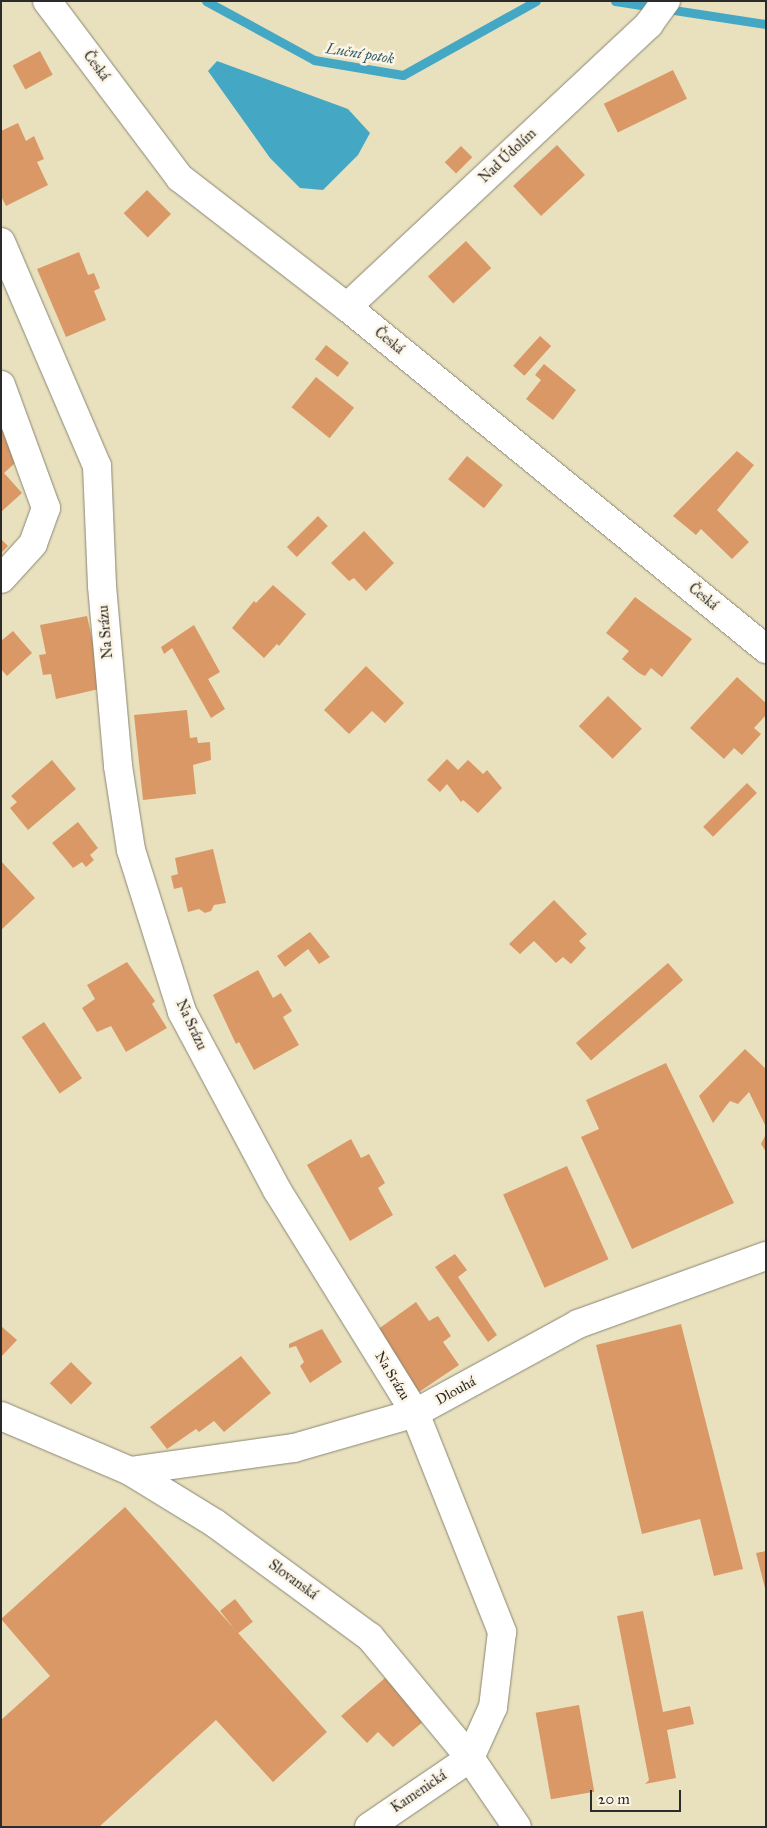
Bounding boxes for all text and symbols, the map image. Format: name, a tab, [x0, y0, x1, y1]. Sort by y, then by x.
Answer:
water label: Luční potok	[324, 40, 396, 68]
street label: Česká	[79, 48, 113, 84]
street label: Nad Údolím	[476, 125, 540, 187]
street label: Česká	[371, 324, 407, 358]
street label: Česká	[685, 580, 721, 614]
street label: Na Srázu	[95, 605, 117, 659]
street label: Na Srázu	[172, 997, 210, 1053]
street label: Na Srázu	[371, 1349, 413, 1403]
street label: Dlouhá	[433, 1373, 479, 1409]
street label: Slovanská	[265, 1557, 321, 1603]
street label: Kamenická	[388, 1767, 450, 1817]
scale bar	[592, 1780, 683, 1812]
text: 20 m	[598, 1790, 630, 1808]

